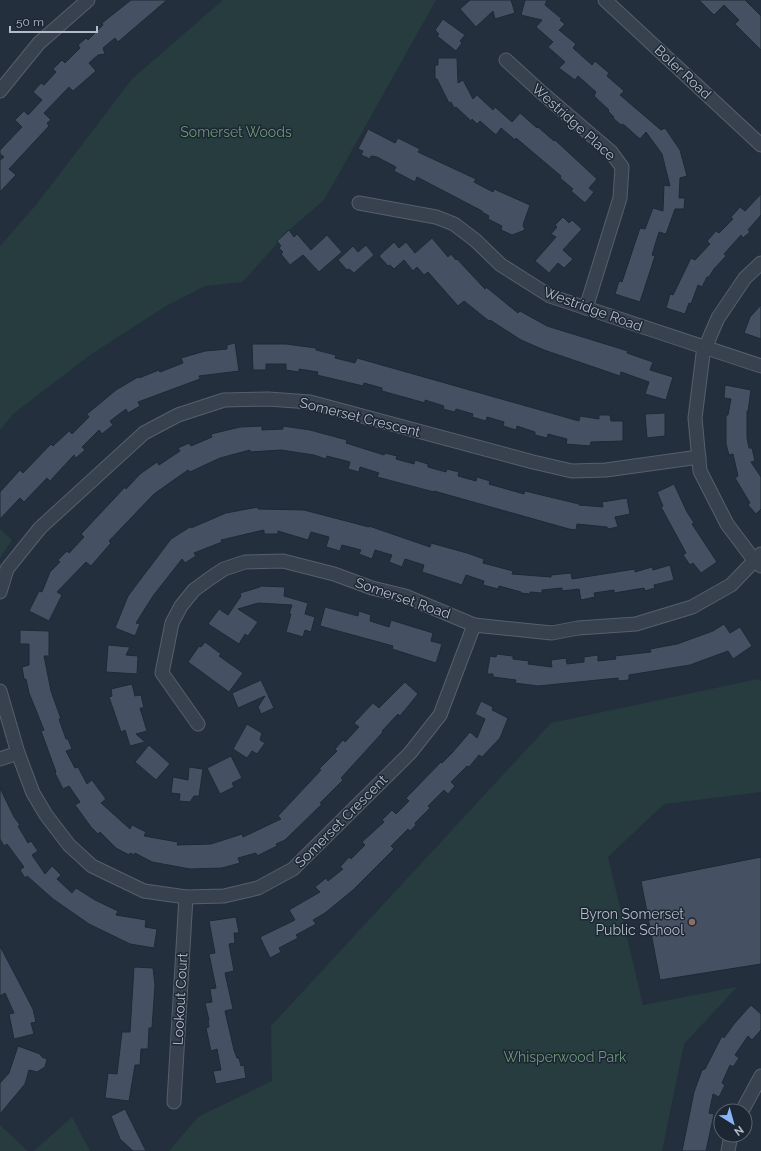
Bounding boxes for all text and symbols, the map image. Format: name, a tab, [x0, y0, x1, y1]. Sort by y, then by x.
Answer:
scale bar	[10, 8, 97, 34]
text: 50 m	[16, 15, 44, 29]
street label: Boler Road	[651, 42, 715, 102]
street label: Westridge Place	[529, 80, 619, 164]
park label: Somerset Woods	[180, 124, 292, 140]
street label: Westridge Road	[541, 284, 645, 334]
street label: Somerset Crescent	[298, 394, 422, 440]
street label: Somerset Road	[353, 574, 453, 622]
street label: Somerset Crescent	[292, 771, 391, 870]
place label: Byron Somerset Public School	[580, 906, 684, 938]
marker: Byron Somerset Public School	[687, 917, 697, 927]
street label: Lookout Court	[170, 952, 190, 1046]
park label: Whisperwood Park	[503, 1049, 627, 1065]
north arrow	[713, 1103, 753, 1143]
text: N	[731, 1123, 746, 1138]

